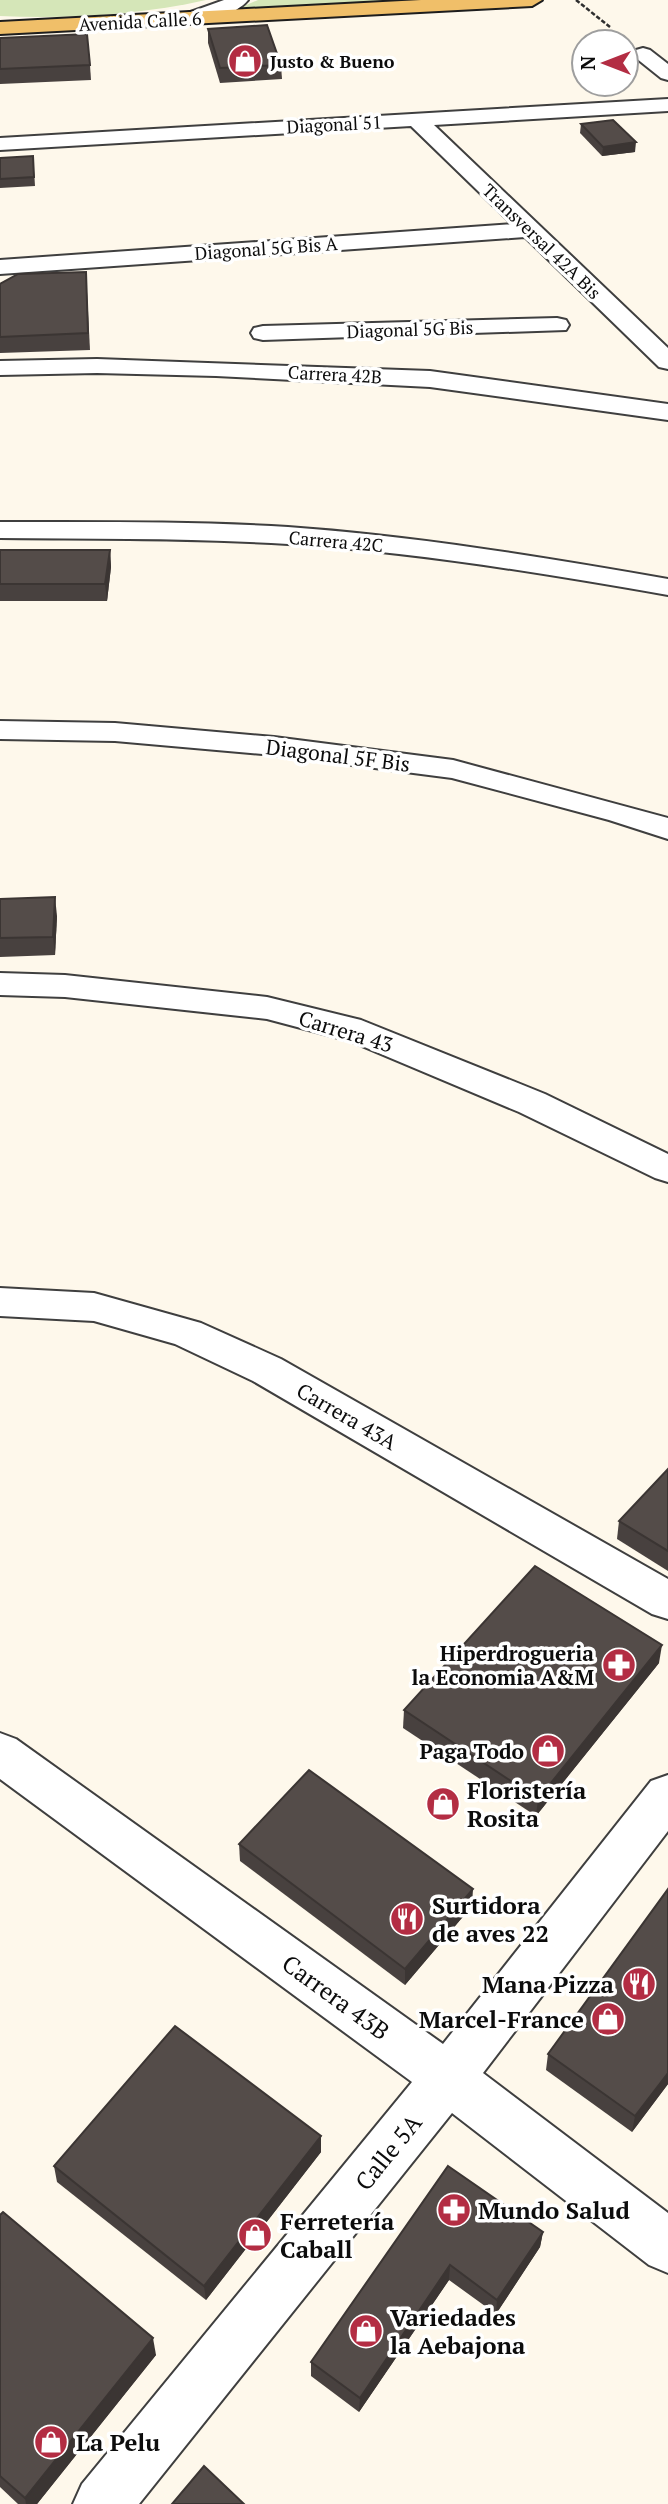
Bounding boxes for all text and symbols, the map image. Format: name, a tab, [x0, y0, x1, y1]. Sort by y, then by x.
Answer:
street label: Avenida Calle 6	[78, 6, 202, 36]
north arrow	[570, 28, 640, 98]
shop icon: Justo & Bueno	[226, 42, 264, 80]
place label: Justo & Bueno	[270, 49, 395, 73]
text: N	[575, 55, 600, 70]
street label: Diagonal 51	[286, 110, 382, 138]
street label: Transversal 42A Bis	[477, 178, 607, 304]
street label: Diagonal 5G Bis A	[194, 231, 339, 265]
street label: Diagonal 5G Bis	[346, 315, 474, 343]
street label: Carrera 42B	[287, 360, 383, 388]
street label: Carrera 42C	[288, 525, 384, 557]
street label: Diagonal 5F Bis	[264, 732, 412, 778]
street label: Carrera 43	[296, 1003, 396, 1059]
street label: Carrera 43A	[292, 1376, 403, 1456]
place label: Hiperdrogueria la Economia A&M	[411, 1639, 594, 1691]
pharmacy icon: Hiperdrogueria la Economia A&M	[600, 1646, 638, 1684]
shop icon: Paga Todo	[529, 1732, 567, 1770]
place label: Paga Todo	[419, 1737, 524, 1765]
place label: Floristería Rosita	[467, 1774, 587, 1834]
shop icon: Floristería Rosita	[424, 1785, 462, 1823]
place label: Surtidora de aves 22	[432, 1889, 549, 1949]
restaurant icon: Surtidora de aves 22	[388, 1900, 426, 1938]
street label: Carrera 43B	[276, 1947, 396, 2047]
restaurant icon: Mana Pizza	[620, 1965, 658, 2003]
place label: Mana Pizza	[482, 1968, 615, 2000]
shop icon: Marcel-France	[589, 2000, 627, 2038]
place label: Marcel-France	[419, 2003, 584, 2035]
street label: Calle 5A	[348, 2107, 429, 2197]
pharmacy icon: Mundo Salud	[435, 2191, 473, 2229]
place label: Mundo Salud	[478, 2194, 630, 2226]
place label: Ferretería Caball	[280, 2205, 395, 2265]
shop icon: Ferretería Caball	[236, 2216, 274, 2254]
place label: Variedades la Aebajona	[390, 2301, 526, 2361]
shop icon: Variedades la Aebajona	[347, 2312, 385, 2350]
shop icon: La Pelu	[32, 2423, 70, 2461]
place label: La Pelu	[76, 2426, 160, 2458]

